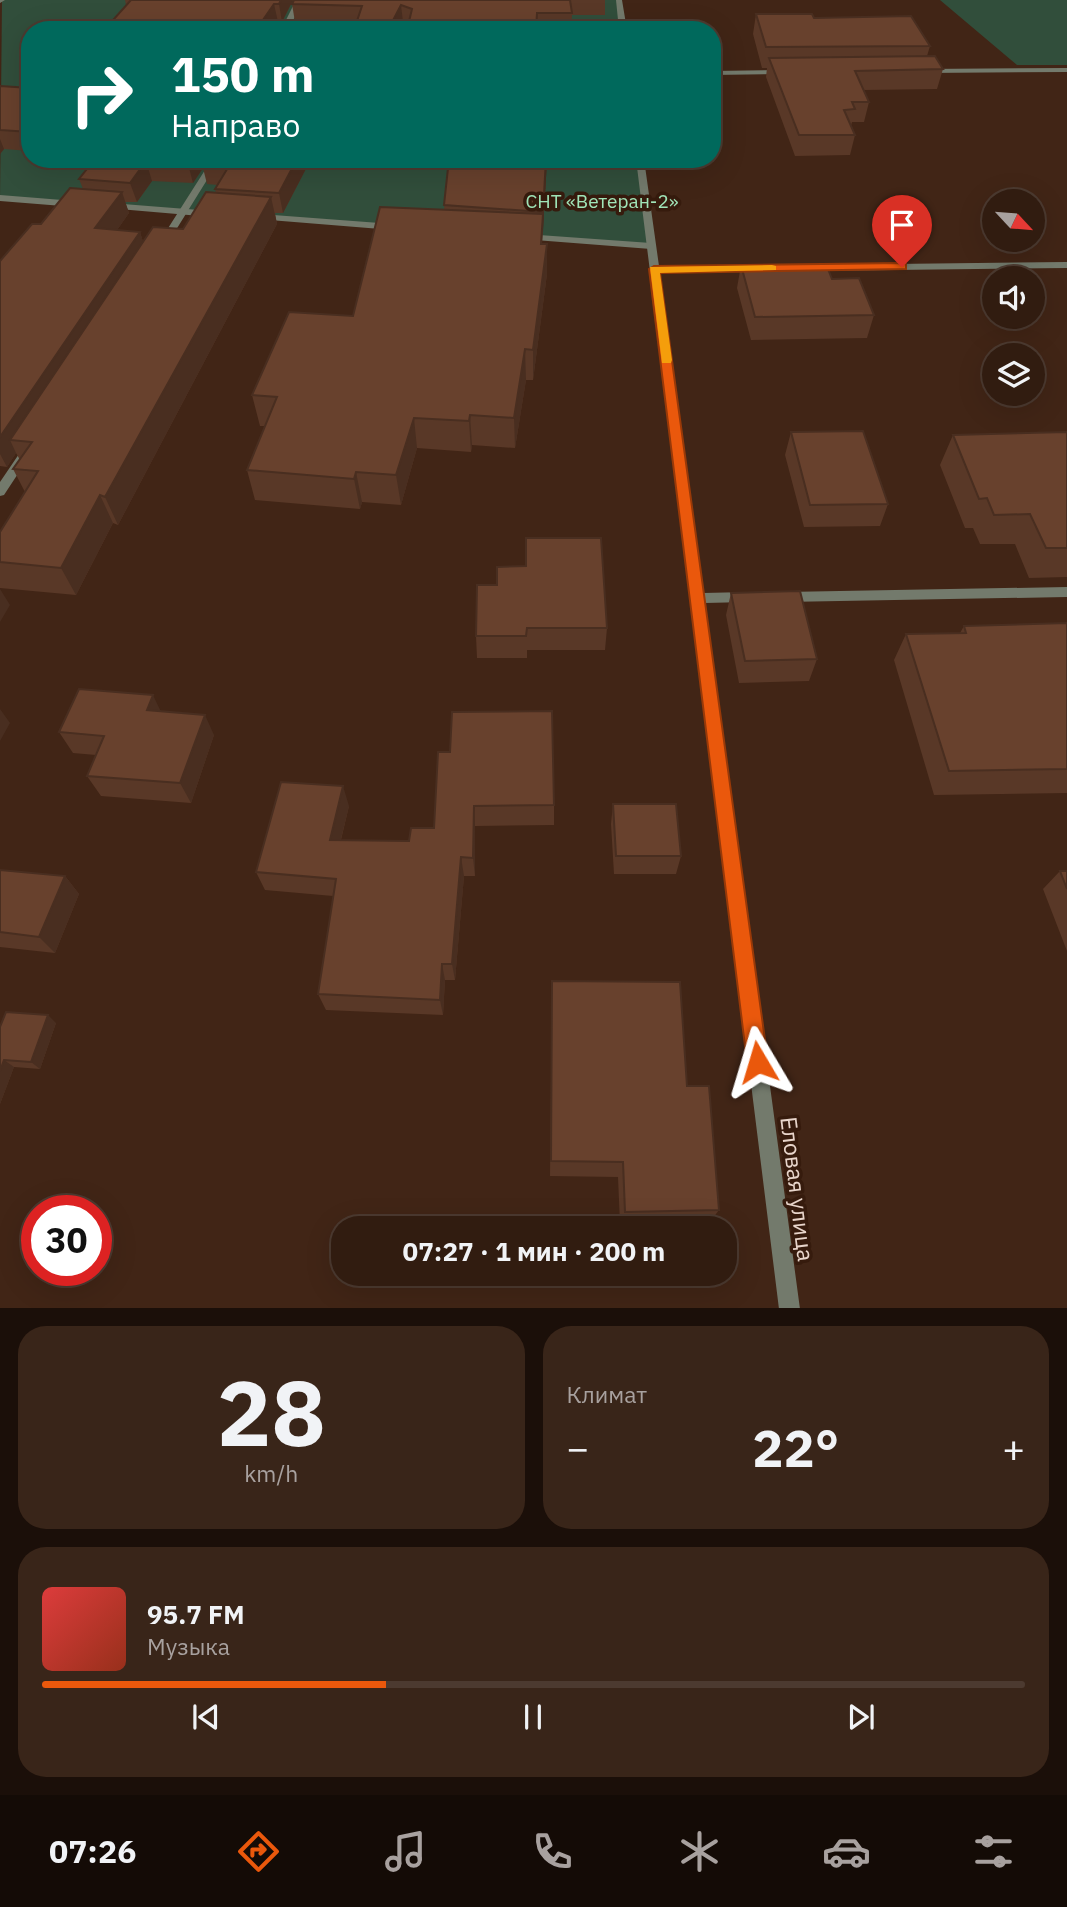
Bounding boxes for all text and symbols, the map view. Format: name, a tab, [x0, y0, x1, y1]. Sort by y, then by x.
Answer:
text: 150 m	[171, 42, 315, 105]
icon: right	[56, 49, 147, 140]
text: Направо	[171, 104, 300, 146]
park label: СНТ «Ветеран-2»	[525, 189, 679, 213]
north arrow	[982, 189, 1045, 252]
map controls	[982, 189, 1045, 406]
pin	[872, 195, 932, 267]
icon: arrive	[883, 206, 921, 244]
button: sound	[982, 266, 1045, 329]
button: layers	[982, 343, 1045, 406]
position arrow	[721, 1025, 795, 1099]
street label: Еловая улица	[774, 1115, 822, 1263]
speed limit sign: 30	[21, 1195, 112, 1286]
text: 07:27 · 1 мин · 200 m	[403, 1234, 665, 1268]
text: 28	[217, 1353, 326, 1471]
text: Климат	[567, 1379, 647, 1409]
text: 22°	[752, 1414, 839, 1481]
text: −	[567, 1423, 589, 1472]
text: +	[1002, 1423, 1025, 1472]
text: km/h	[244, 1458, 298, 1488]
text: 95.7 FM	[147, 1597, 245, 1631]
text: Музыка	[147, 1631, 230, 1661]
icon: previous	[187, 1698, 225, 1736]
icon: pause	[514, 1698, 552, 1736]
icon: next	[842, 1698, 880, 1736]
icon: directions	[234, 1827, 283, 1876]
icon: music	[381, 1827, 430, 1876]
icon: phone	[528, 1827, 577, 1876]
icon: climate	[675, 1827, 724, 1876]
icon: car	[822, 1827, 871, 1876]
icon: filters	[969, 1827, 1018, 1876]
text: 07:26	[49, 1830, 136, 1872]

